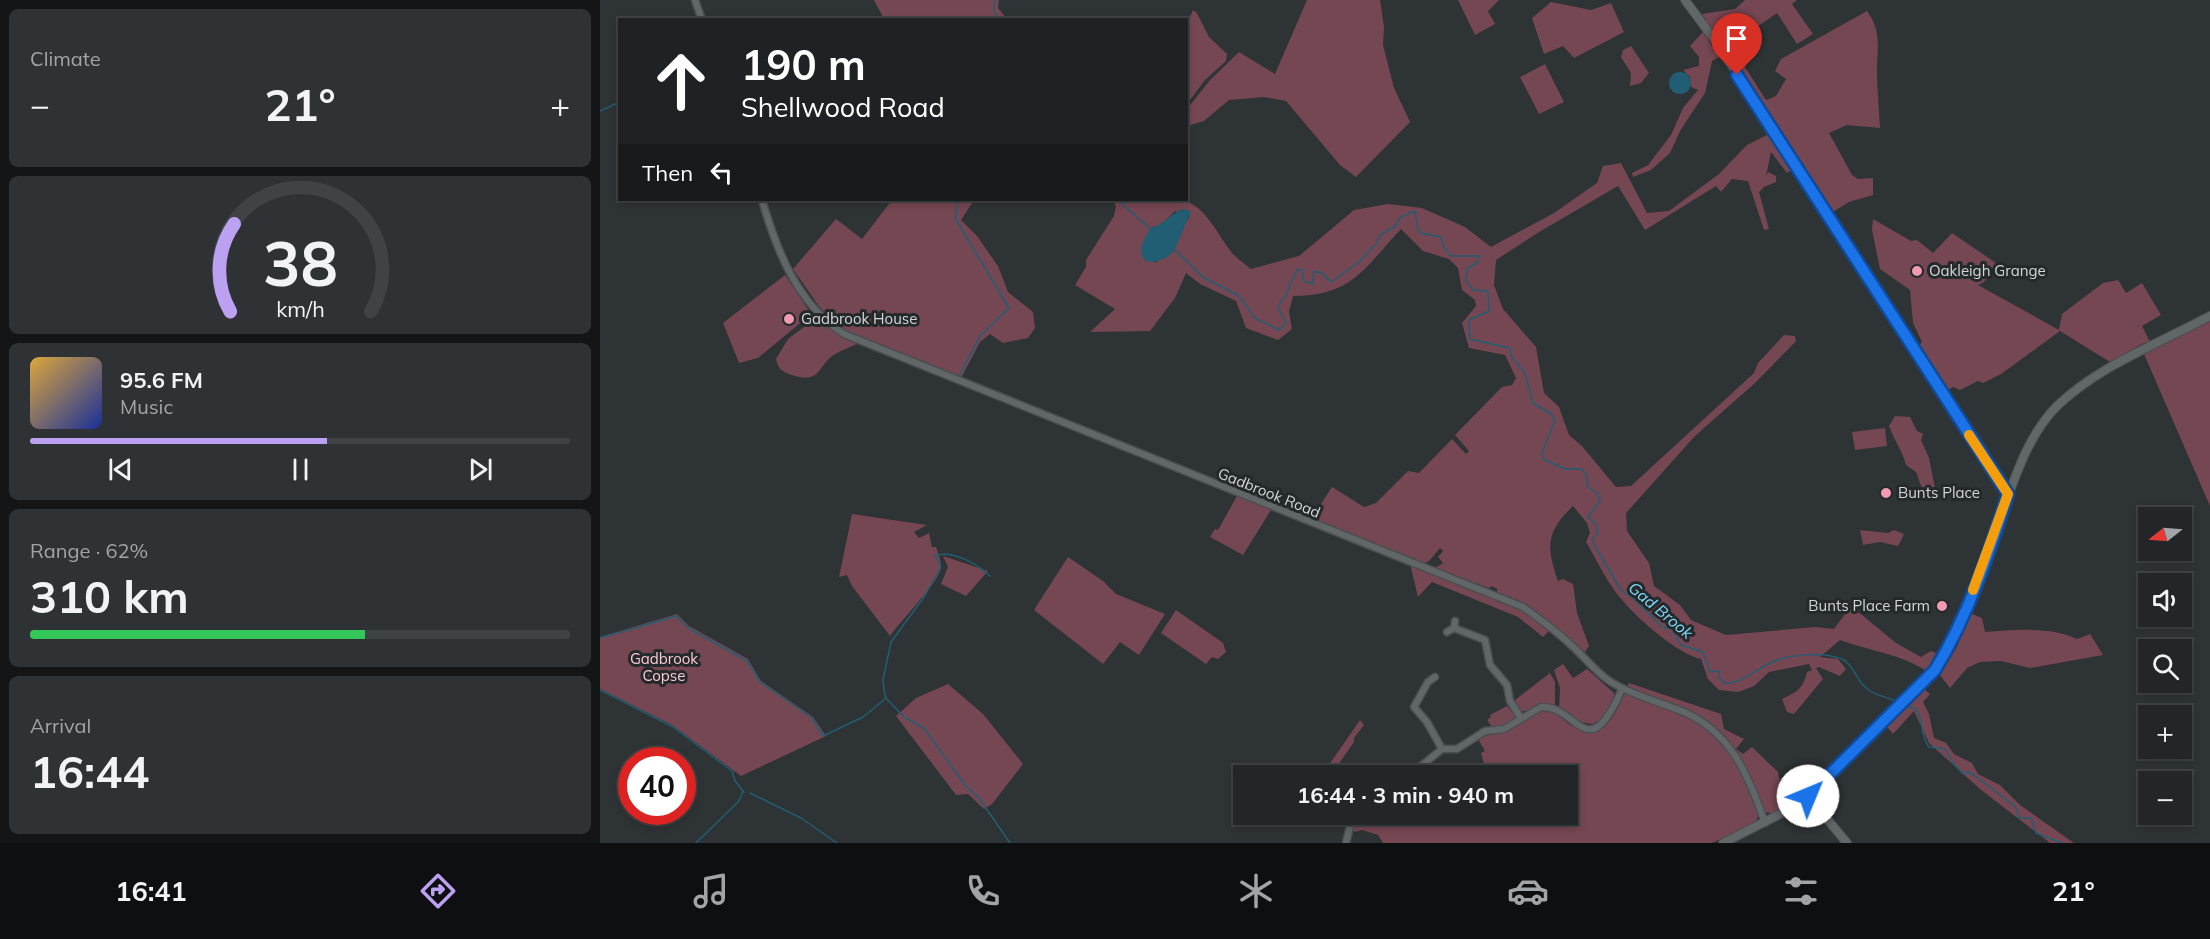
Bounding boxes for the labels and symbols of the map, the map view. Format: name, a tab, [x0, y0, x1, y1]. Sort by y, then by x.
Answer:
pin	[1711, 13, 1762, 75]
place label: Oakleigh Grange	[1929, 261, 2046, 280]
marker: Oakleigh Grange	[1910, 264, 1924, 278]
place label: Gadbrook House	[801, 309, 917, 328]
marker: Gadbrook House	[782, 312, 796, 326]
street label: Gadbrook Road	[1215, 463, 1323, 522]
place label: Bunts Place	[1898, 483, 1980, 502]
marker: Bunts Place	[1879, 486, 1893, 500]
north arrow	[2138, 507, 2192, 561]
water label: Gad Brook	[1625, 577, 1698, 643]
place label: Bunts Place Farm	[1808, 596, 1930, 615]
marker: Bunts Place Farm	[1935, 599, 1949, 613]
park label: Gadbrook Copse	[630, 649, 698, 685]
speed limit sign: 40	[618, 747, 696, 825]
position arrow	[1776, 764, 1840, 828]

